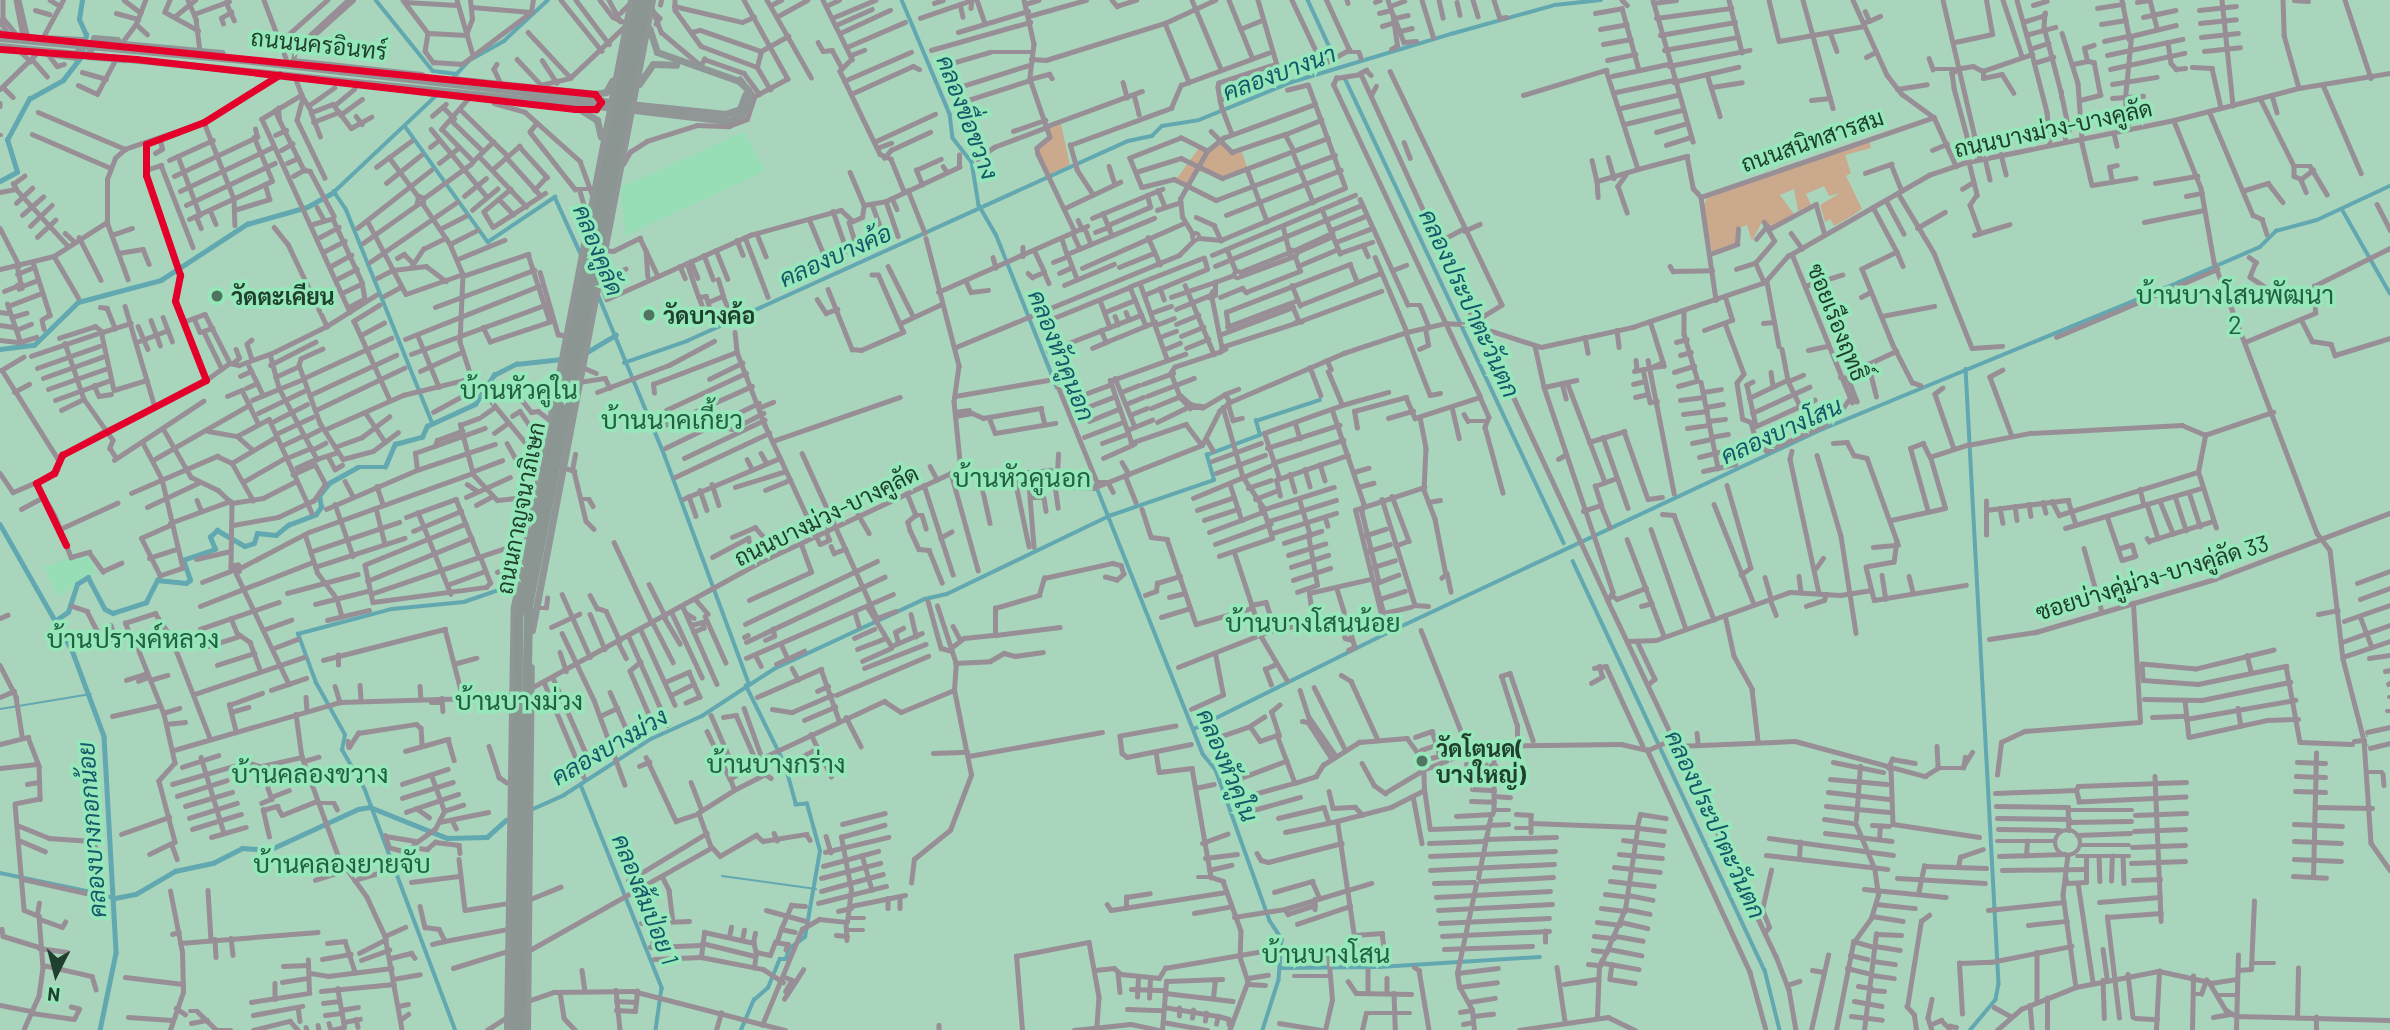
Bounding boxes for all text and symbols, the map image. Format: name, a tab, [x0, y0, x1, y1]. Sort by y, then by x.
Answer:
street label: ถนนนครอินทร์	[250, 23, 388, 65]
water label: คลองบางนา	[1218, 38, 1340, 106]
water label: คลองขื่อขวาง	[931, 51, 1005, 183]
street label: ถนนบางม่วง-บางคูลัด	[1951, 94, 2155, 162]
street label: ถนนสนิทสารสม	[1737, 103, 1887, 177]
water label: คลองคูลัด	[568, 200, 630, 300]
water label: คลองประปาตะวันตก	[1414, 204, 1526, 402]
water label: คลองบางค้อ	[774, 217, 896, 293]
street label: ซอยเรืองฤทธิ์	[1802, 259, 1874, 385]
district label: บ้านบางโสนพัฒนา 2	[2136, 278, 2334, 340]
place label: วัดตะเคียน	[231, 282, 335, 310]
water label: คลองหัวคูนอก	[1023, 285, 1101, 425]
marker: วัดตะเคียน	[209, 288, 225, 304]
place label: วัดบางค้อ	[663, 301, 755, 329]
marker: วัดบางค้อ	[641, 307, 657, 323]
district label: บ้านหัวคูใน	[460, 373, 578, 405]
water label: คลองบางโสน	[1716, 390, 1846, 470]
district label: บ้านนาคเกี้ยว	[601, 403, 743, 435]
street label: ถนนกาญจนาภิเษก	[490, 420, 550, 596]
street label: ถนนบางม่วง-บางคูลัด	[729, 458, 923, 572]
district label: บ้านหัวคูนอก	[953, 461, 1091, 493]
street label: ซอยบ่างคู่ม่วง-บางคู่ลัด 33	[2032, 528, 2272, 626]
district label: บ้านบางโสนน้อย	[1225, 606, 1401, 638]
district label: บ้านปรางค์หลวง	[47, 622, 219, 654]
district label: บ้านบางม่วง	[455, 684, 583, 716]
water label: คลองบางม่วง	[546, 701, 672, 791]
water label: คลองหัวคูใน	[1191, 704, 1265, 826]
water label: คลองประปาตะวันตก	[1660, 725, 1772, 923]
place label: วัดโตนด( บางใหญ่)	[1436, 734, 1526, 788]
water label: คลองบางกอกน้อย	[70, 741, 112, 919]
district label: บ้านบางกร่าง	[706, 747, 846, 779]
marker: วัดโตนด( บางใหญ่)	[1414, 753, 1430, 769]
district label: บ้านคลองขวาง	[232, 757, 388, 789]
water label: คลองส้มป่อย 1	[607, 829, 685, 969]
district label: บ้านคลองยายจับ	[253, 847, 431, 879]
district label: บ้านบางโสน	[1262, 937, 1390, 969]
north arrow	[21, 939, 91, 1009]
text: N	[46, 983, 61, 1007]

